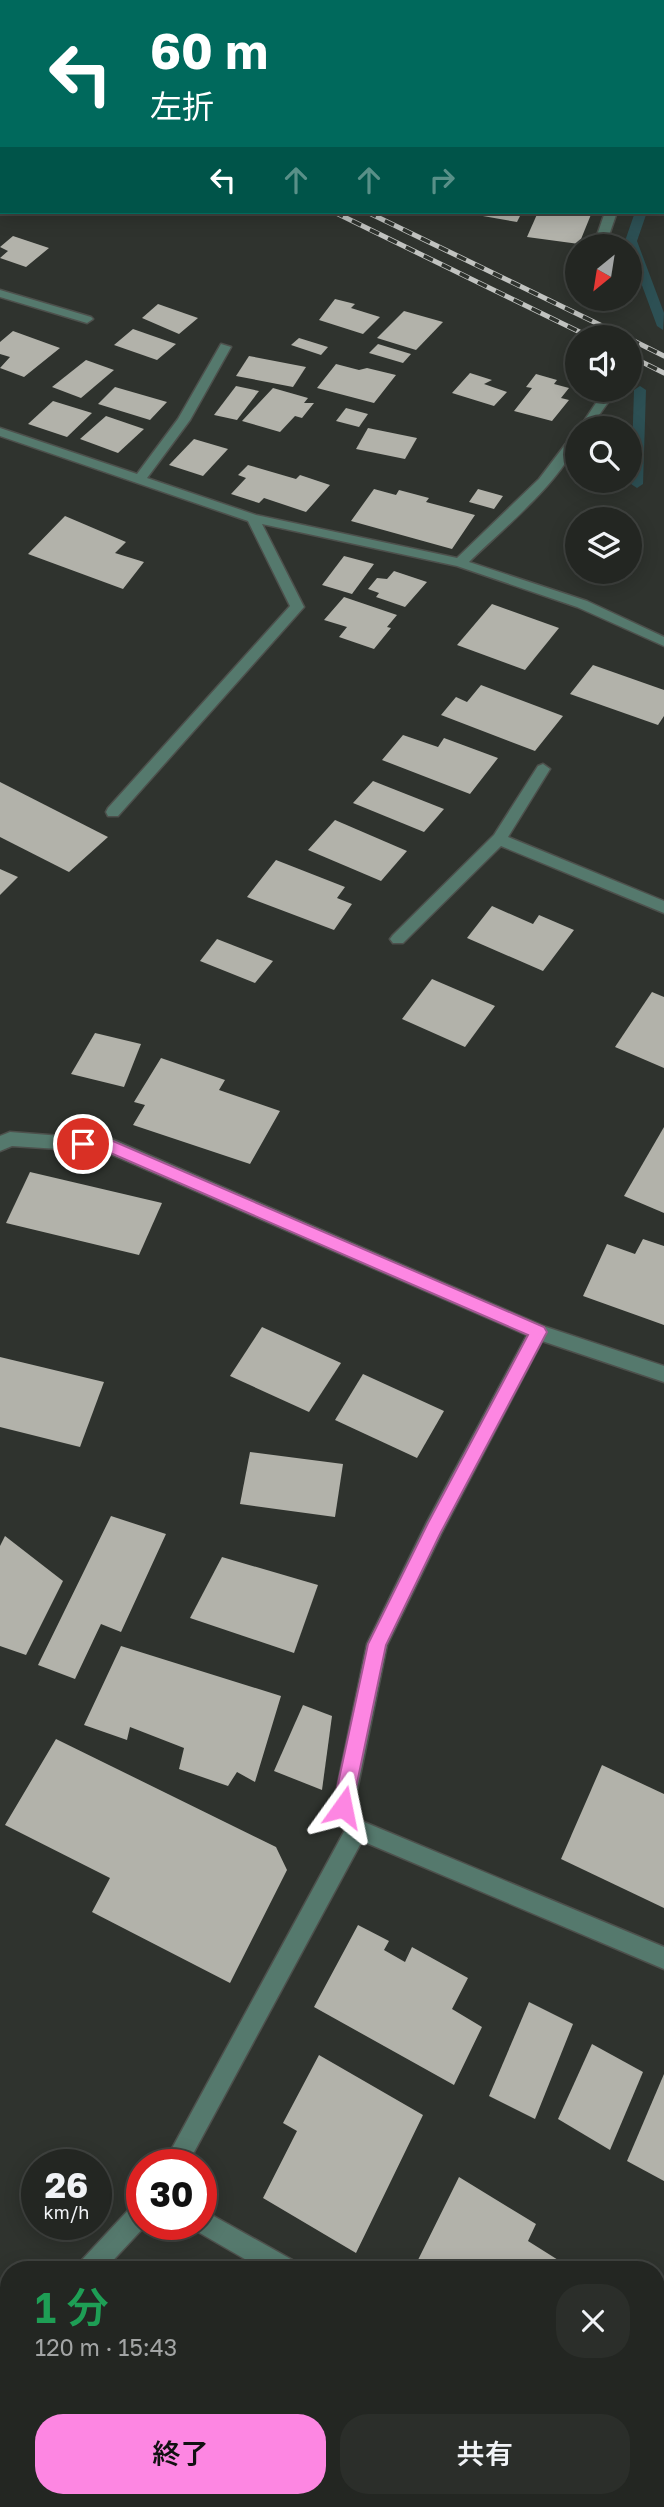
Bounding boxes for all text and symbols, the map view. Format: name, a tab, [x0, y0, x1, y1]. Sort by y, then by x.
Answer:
text: 60 m	[150, 21, 268, 80]
icon: left	[35, 28, 126, 119]
text: 左折	[150, 87, 214, 125]
icon: left	[204, 161, 242, 199]
icon: ahead	[277, 161, 315, 199]
icon: ahead	[350, 161, 388, 199]
icon: right	[423, 161, 461, 199]
north arrow	[565, 234, 642, 312]
map controls	[565, 234, 642, 584]
button: sound	[565, 325, 642, 402]
button: search	[565, 416, 642, 493]
button: layers	[565, 507, 642, 584]
pin	[53, 1114, 113, 1174]
icon: arrive	[64, 1125, 102, 1163]
position arrow	[306, 1770, 380, 1844]
speed limit sign: 30	[126, 2149, 217, 2240]
text: 26	[45, 2164, 88, 2206]
text: km/h	[44, 2201, 89, 2223]
text: 1 分	[35, 2282, 109, 2332]
button: close	[556, 2284, 630, 2358]
text: 120 m · 15:43	[35, 2333, 177, 2361]
button: 終了	[35, 2414, 326, 2494]
button: 共有	[340, 2414, 630, 2494]

